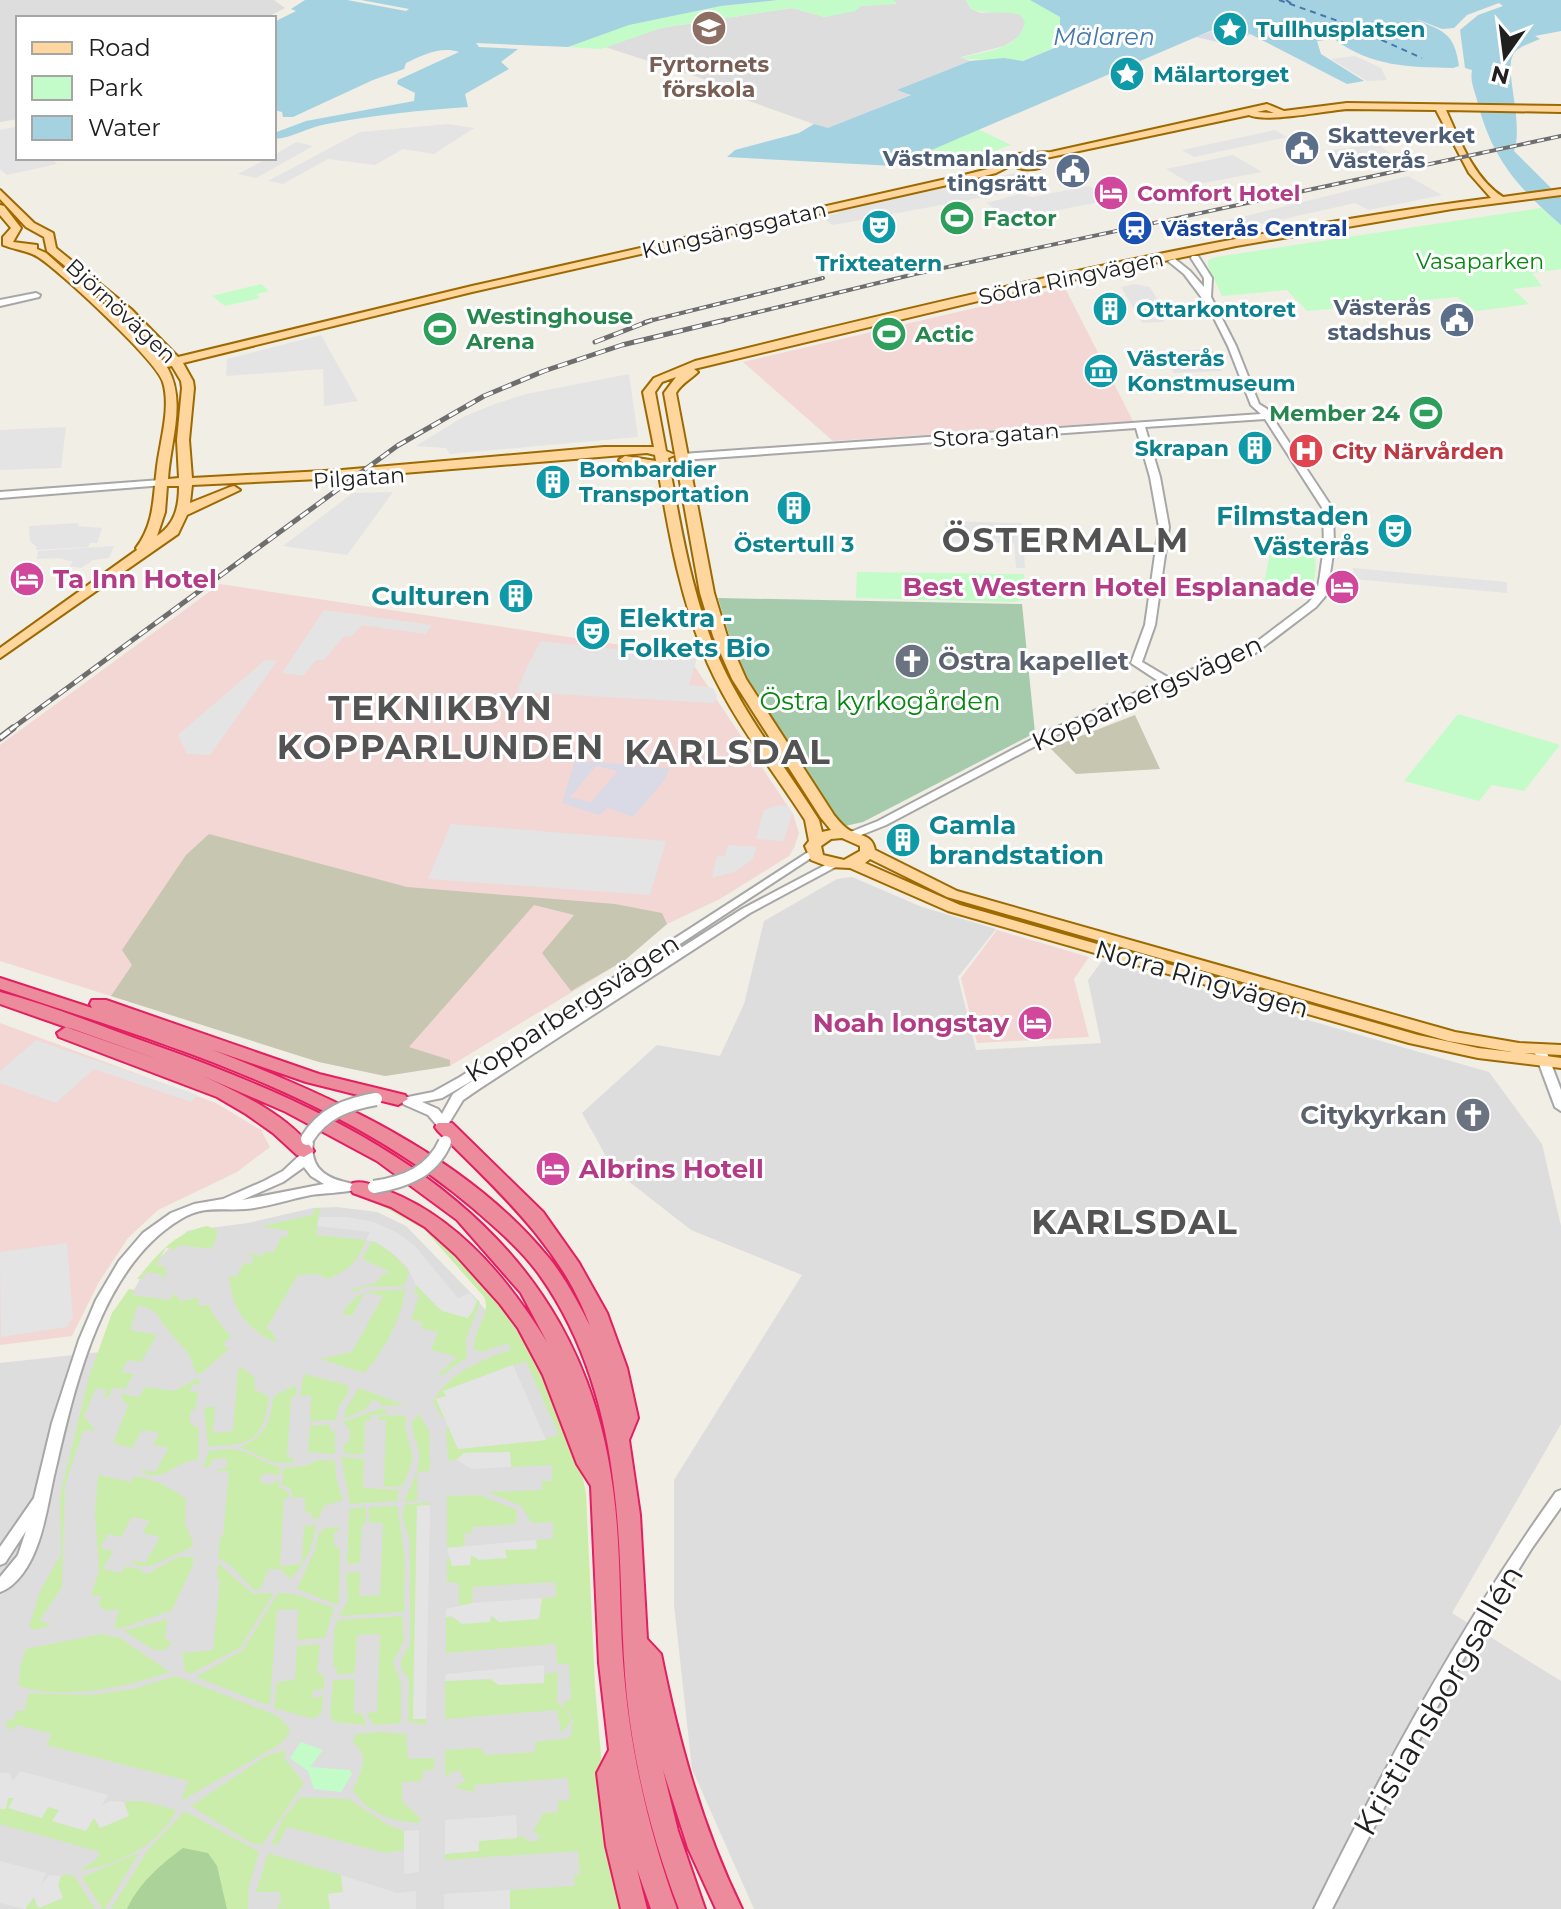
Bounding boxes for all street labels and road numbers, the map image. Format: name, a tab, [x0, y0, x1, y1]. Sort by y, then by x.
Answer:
street label: Kungsängsgatan	[639, 196, 829, 264]
street label: Södra Ringvägen	[976, 245, 1166, 311]
street label: Björnövägen	[60, 253, 182, 369]
street label: Stora gatan	[932, 417, 1060, 453]
street label: Pilgatan	[312, 461, 406, 495]
street label: Kopparbergsvägen	[1027, 628, 1267, 758]
street label: Kopparbergsvägen	[459, 927, 685, 1089]
street label: Norra Ringvägen	[1092, 933, 1312, 1025]
street label: Kristiansborgsallén	[1345, 1558, 1531, 1842]

